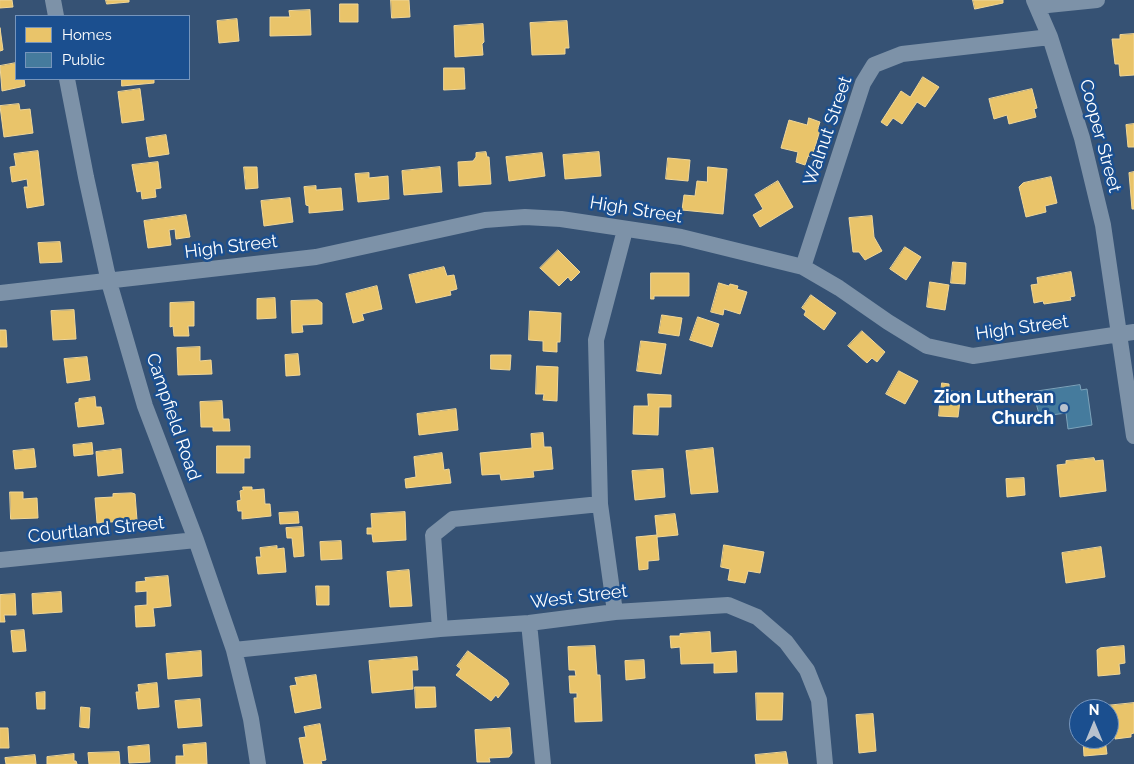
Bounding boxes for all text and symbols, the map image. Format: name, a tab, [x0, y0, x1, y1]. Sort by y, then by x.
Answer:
legend	[15, 15, 190, 80]
text: Homes	[62, 26, 112, 44]
text: Public	[62, 51, 105, 69]
street label: Walnut Street	[799, 73, 857, 189]
street label: Cooper Street	[1075, 77, 1125, 195]
street label: High Street	[588, 192, 684, 228]
street label: High Street	[183, 231, 279, 263]
street label: High Street	[974, 311, 1070, 345]
street label: Campfield Road	[141, 351, 205, 483]
place label: Zion Lutheran Church	[934, 387, 1054, 429]
marker: Zion Lutheran Church	[1058, 402, 1070, 414]
street label: Courtland Street	[27, 512, 165, 548]
street label: West Street	[529, 580, 629, 614]
north arrow	[1069, 699, 1119, 749]
text: N	[1089, 702, 1099, 718]

